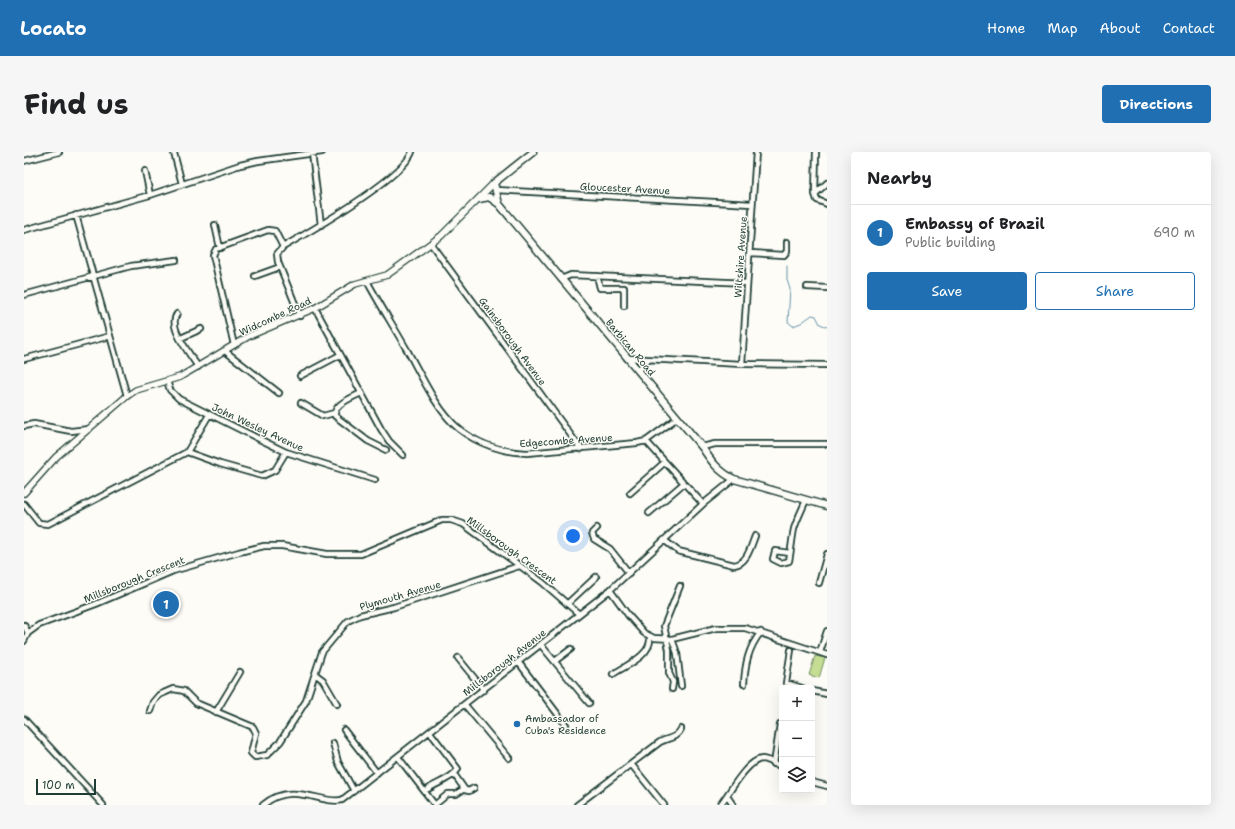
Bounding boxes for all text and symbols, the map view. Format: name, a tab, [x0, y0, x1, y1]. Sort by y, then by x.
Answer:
text: Locato	[20, 16, 87, 41]
text: Home	[987, 19, 1026, 37]
text: Map	[1048, 19, 1078, 37]
text: About	[1100, 19, 1141, 37]
text: Contact	[1163, 19, 1215, 37]
text: Find us	[24, 85, 129, 123]
button: Directions	[1102, 85, 1211, 123]
text: Nearby	[867, 167, 932, 189]
street label: Gloucester Avenue	[580, 180, 671, 197]
text: Embassy of Brazil	[905, 214, 1045, 234]
street label: Wiltshire Avenue	[731, 216, 750, 298]
text: 1	[877, 224, 883, 241]
text: 690 m	[1153, 224, 1195, 241]
text: Public building	[905, 234, 996, 251]
button: Save	[867, 272, 1027, 310]
button: Share	[1035, 272, 1195, 310]
street label: Widcombe Road	[237, 294, 314, 339]
street label: Gainsborough Avenue	[476, 295, 549, 388]
street label: Barbican Road	[603, 316, 659, 379]
street label: John Wesley Avenue	[210, 400, 306, 455]
street label: Edgecombe Avenue	[519, 431, 613, 450]
street label: Millsborough Crescent	[464, 513, 559, 587]
your location	[563, 526, 583, 546]
street label: Millsborough Crescent	[82, 553, 187, 606]
street label: Plymouth Avenue	[358, 578, 443, 613]
pin: 1	[153, 589, 179, 619]
street label: Millsborough Avenue	[460, 626, 549, 699]
map controls	[779, 685, 815, 793]
button: +	[779, 685, 815, 721]
place label: Ambassador of Cuba's Residence	[525, 712, 606, 737]
marker: Ambassador of Cuba's Residence	[512, 719, 522, 729]
button: −	[779, 721, 815, 757]
button: layers	[779, 757, 815, 793]
scale bar	[36, 777, 96, 796]
text: 100 m	[42, 778, 75, 793]

